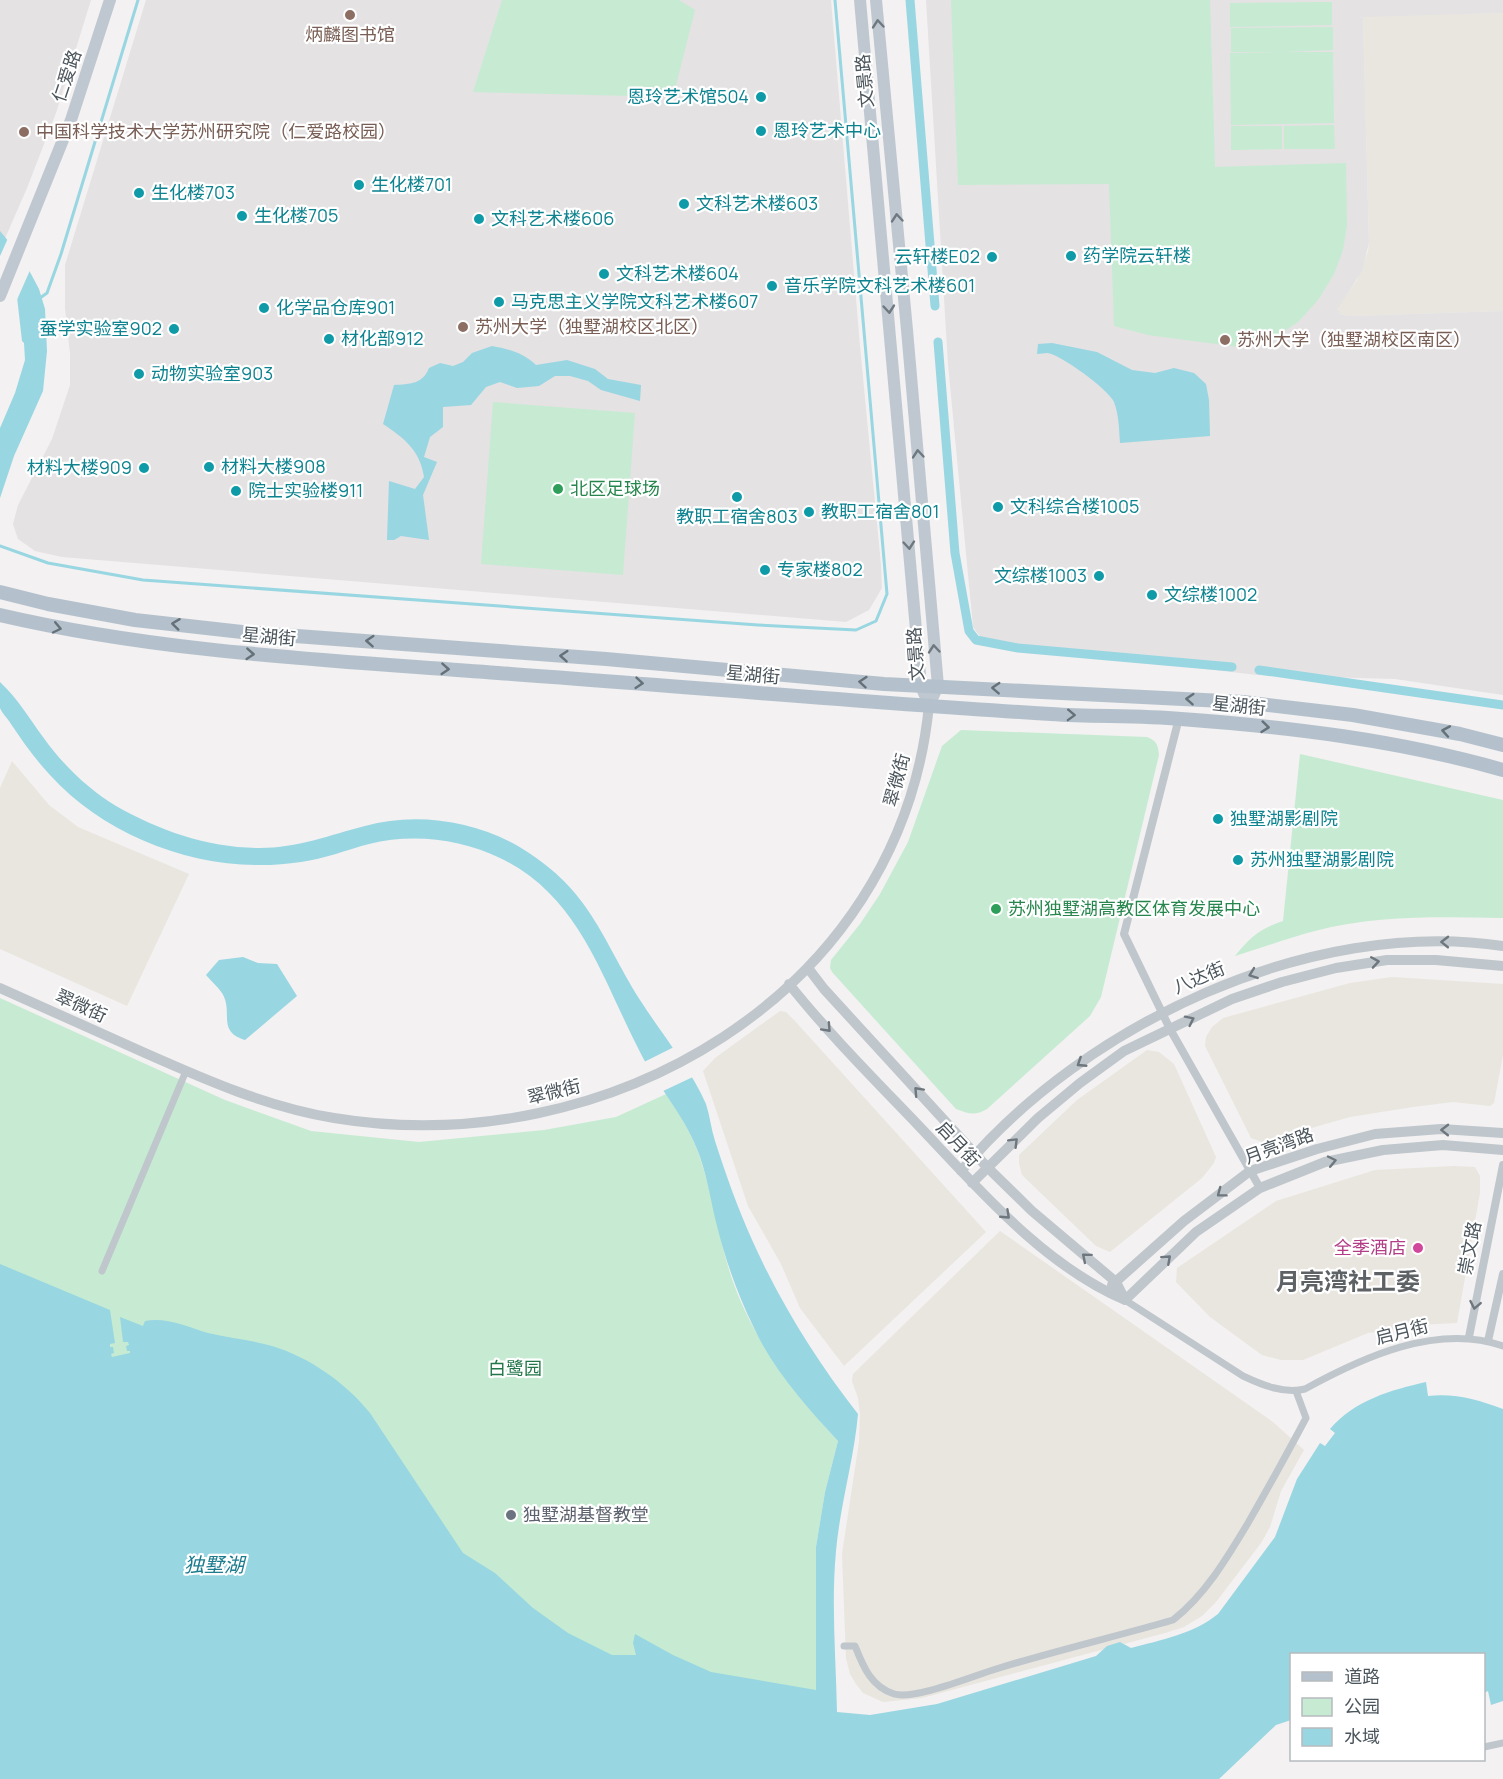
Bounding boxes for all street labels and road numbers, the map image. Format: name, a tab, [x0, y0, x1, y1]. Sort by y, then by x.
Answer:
street label: 仁爱路	[46, 46, 86, 105]
street label: 文景路	[850, 53, 878, 109]
street label: 星湖街	[241, 622, 297, 650]
street label: 文景路	[901, 626, 929, 682]
street label: 星湖街	[725, 660, 781, 688]
street label: 星湖街	[1211, 690, 1267, 720]
street label: 翠微街	[877, 751, 915, 809]
street label: 八达街	[1169, 955, 1228, 999]
street label: 翠微街	[52, 983, 111, 1027]
street label: 翠微街	[525, 1073, 583, 1109]
street label: 启月街	[932, 1115, 986, 1171]
street label: 月亮湾路	[1241, 1121, 1317, 1169]
street label: 崇文路	[1452, 1219, 1486, 1277]
street label: 启月街	[1373, 1313, 1431, 1349]

